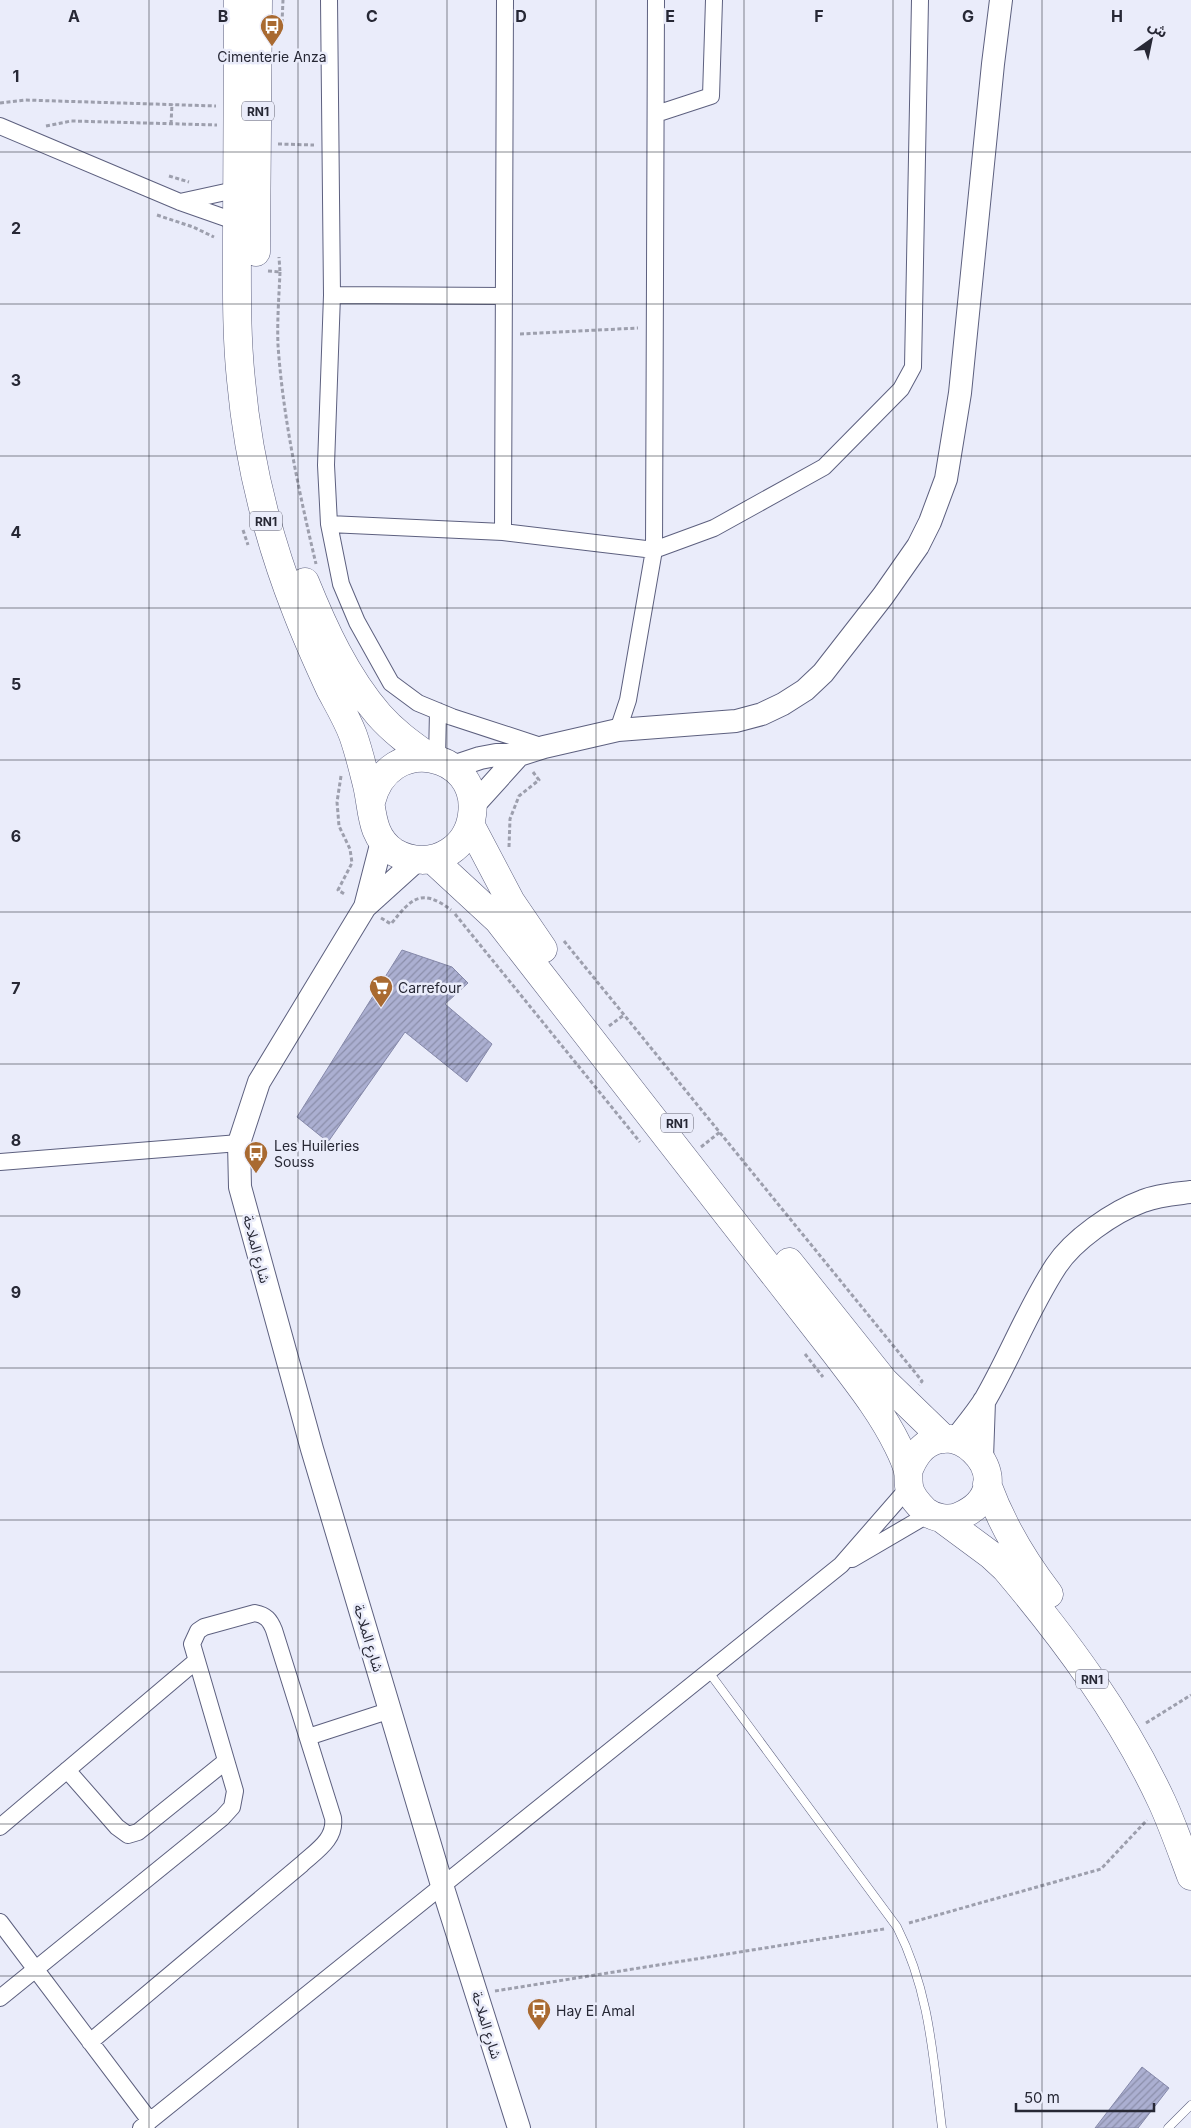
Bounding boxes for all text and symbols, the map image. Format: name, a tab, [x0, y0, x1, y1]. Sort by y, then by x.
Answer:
text: A	[68, 6, 80, 26]
text: B	[218, 6, 228, 26]
text: C	[366, 6, 378, 26]
text: D	[515, 6, 527, 26]
text: E	[665, 6, 675, 26]
text: F	[814, 6, 824, 26]
text: G	[962, 6, 974, 26]
text: H	[1111, 6, 1123, 26]
bus stop icon: Cimenterie Anza	[259, 13, 285, 47]
north arrow	[1126, 15, 1176, 65]
text: ش	[1146, 16, 1171, 41]
place label: Cimenterie Anza	[217, 48, 327, 65]
text: 1	[13, 66, 19, 86]
road number: RN1	[242, 102, 274, 120]
text: 2	[11, 218, 21, 238]
text: 3	[11, 370, 21, 390]
road number: RN1	[250, 512, 282, 530]
text: 4	[11, 522, 22, 542]
text: 5	[11, 674, 21, 694]
text: 6	[11, 826, 21, 846]
supermarket icon: Carrefour	[368, 974, 394, 1008]
text: 7	[11, 978, 21, 998]
place label: Carrefour	[398, 979, 462, 996]
road number: RN1	[661, 1114, 693, 1132]
text: 8	[11, 1130, 21, 1150]
place label: Les Huileries Souss	[274, 1137, 359, 1170]
bus stop icon: Les Huileries Souss	[243, 1140, 269, 1174]
street label: شارع الملاحة	[237, 1213, 274, 1286]
text: 9	[11, 1282, 21, 1302]
street label: شارع الملاحة	[348, 1602, 387, 1675]
road number: RN1	[1076, 1670, 1108, 1688]
street label: شارع الملاحة	[466, 1989, 505, 2062]
bus stop icon: Hay El Amal	[526, 1997, 552, 2031]
place label: Hay El Amal	[556, 2002, 635, 2019]
scale bar	[1016, 2080, 1154, 2112]
text: 50 m	[1024, 2088, 1060, 2107]

